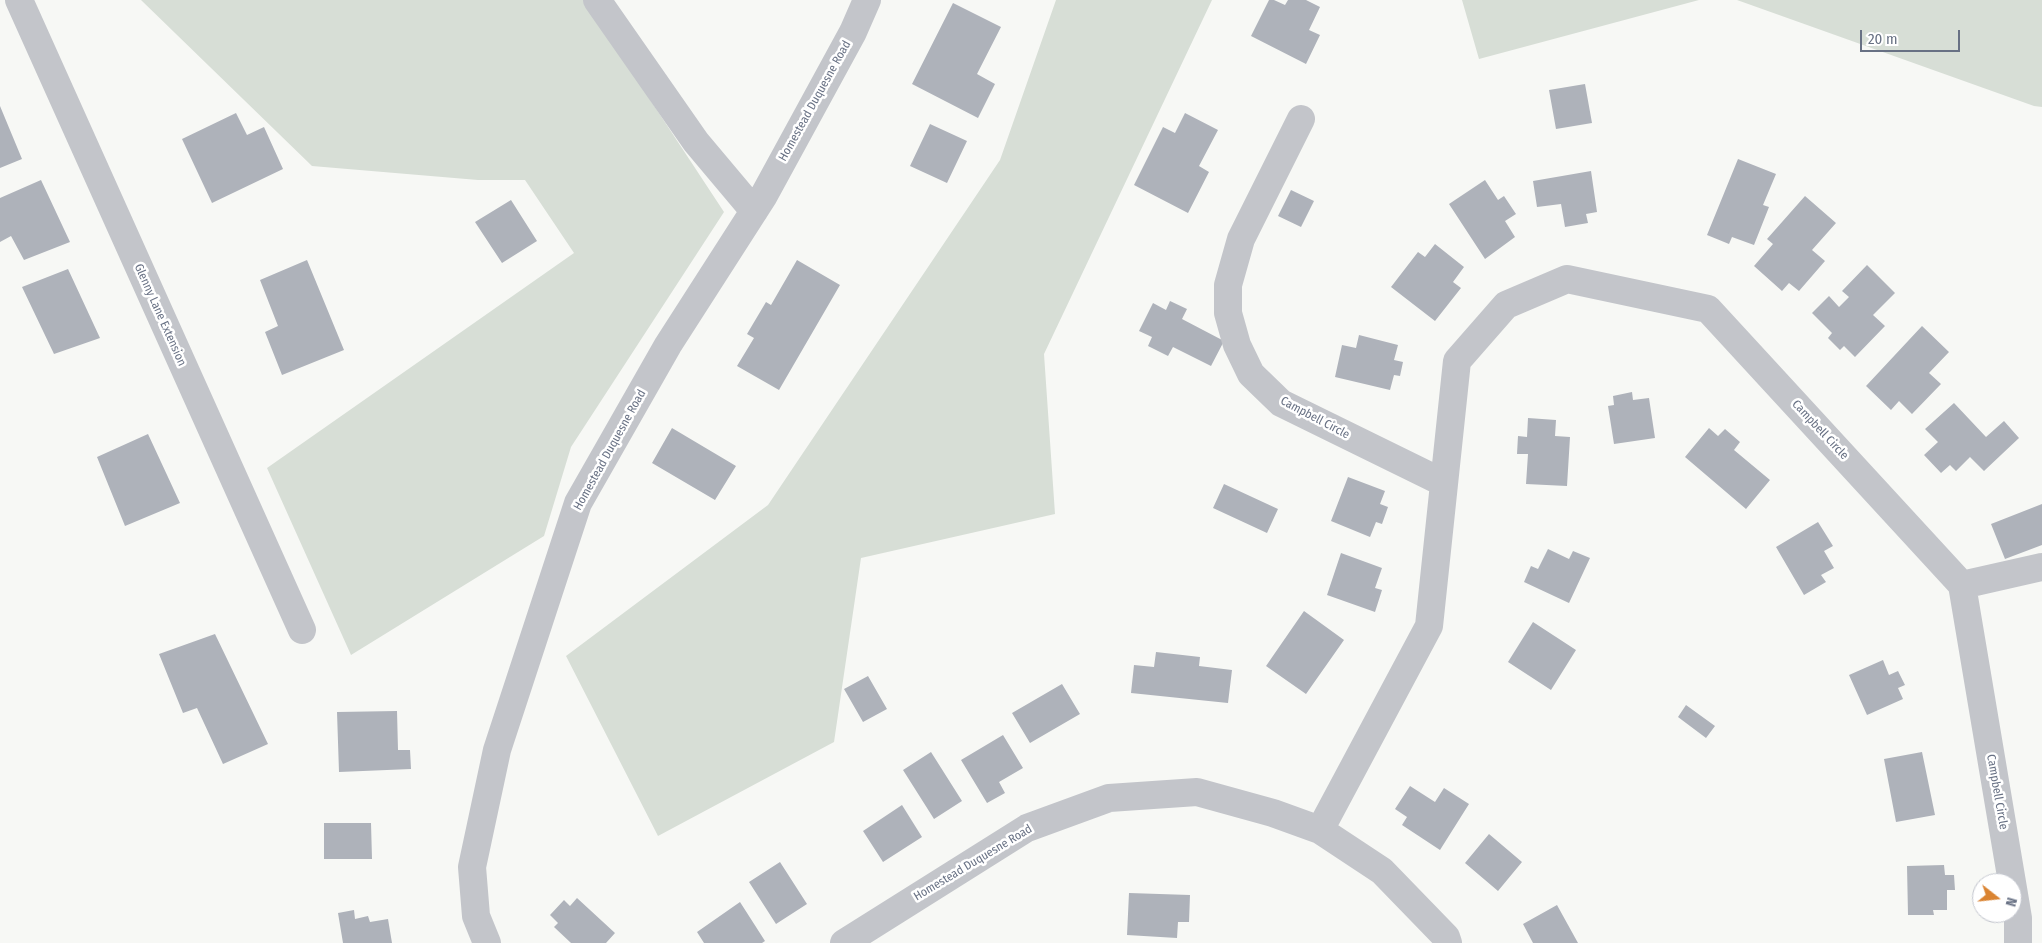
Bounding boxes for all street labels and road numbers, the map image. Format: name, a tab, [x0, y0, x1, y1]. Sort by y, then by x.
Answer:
street label: Homestead Duquesne Road	[776, 38, 854, 164]
street label: Glenny Lane Extension	[131, 262, 189, 368]
street label: Homestead Duquesne Road	[571, 387, 649, 513]
street label: Campbell Circle	[1278, 394, 1352, 442]
street label: Campbell Circle	[1789, 397, 1851, 463]
street label: Campbell Circle	[1983, 753, 2011, 831]
street label: Homestead Duquesne Road	[911, 822, 1035, 904]

